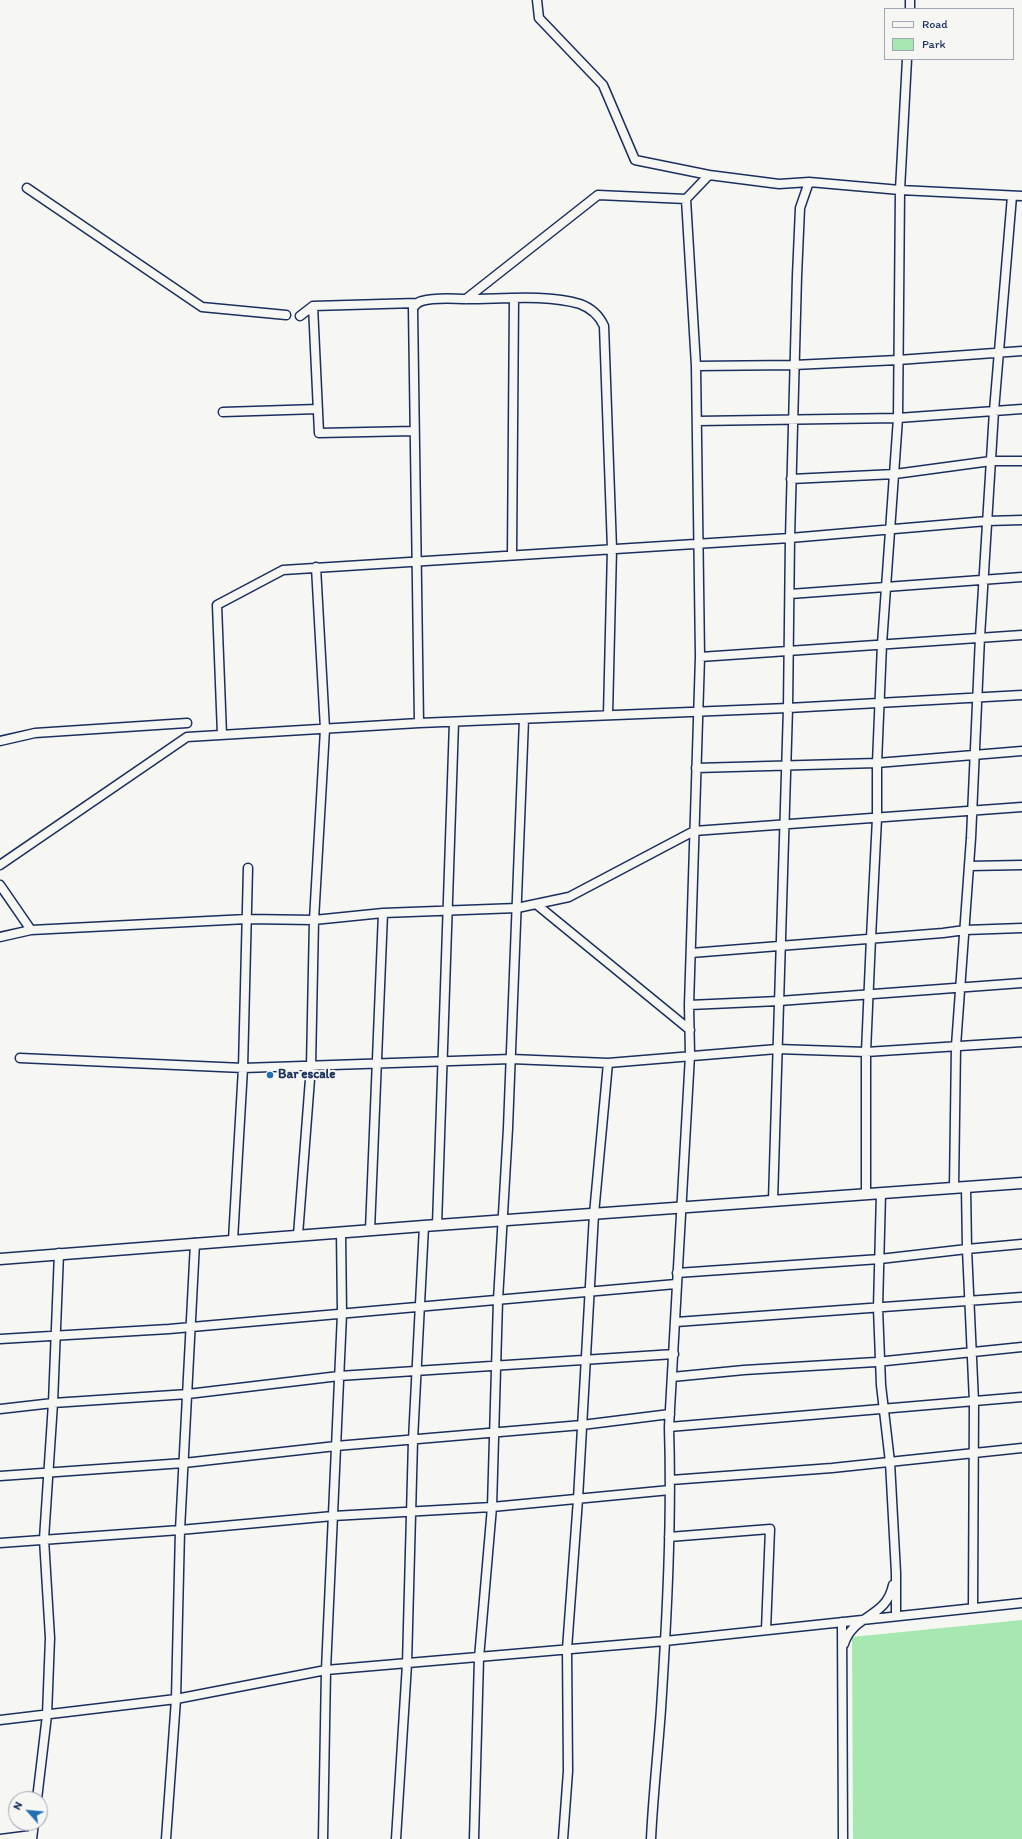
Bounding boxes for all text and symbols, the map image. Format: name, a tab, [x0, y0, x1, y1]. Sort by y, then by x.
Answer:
legend	[884, 8, 1014, 60]
text: Road	[922, 17, 948, 31]
text: Park	[922, 37, 946, 51]
place label: Bar escale	[278, 1067, 335, 1083]
marker: Bar escale	[265, 1070, 275, 1080]
north arrow	[8, 1791, 48, 1831]
text: N	[10, 1800, 25, 1812]

